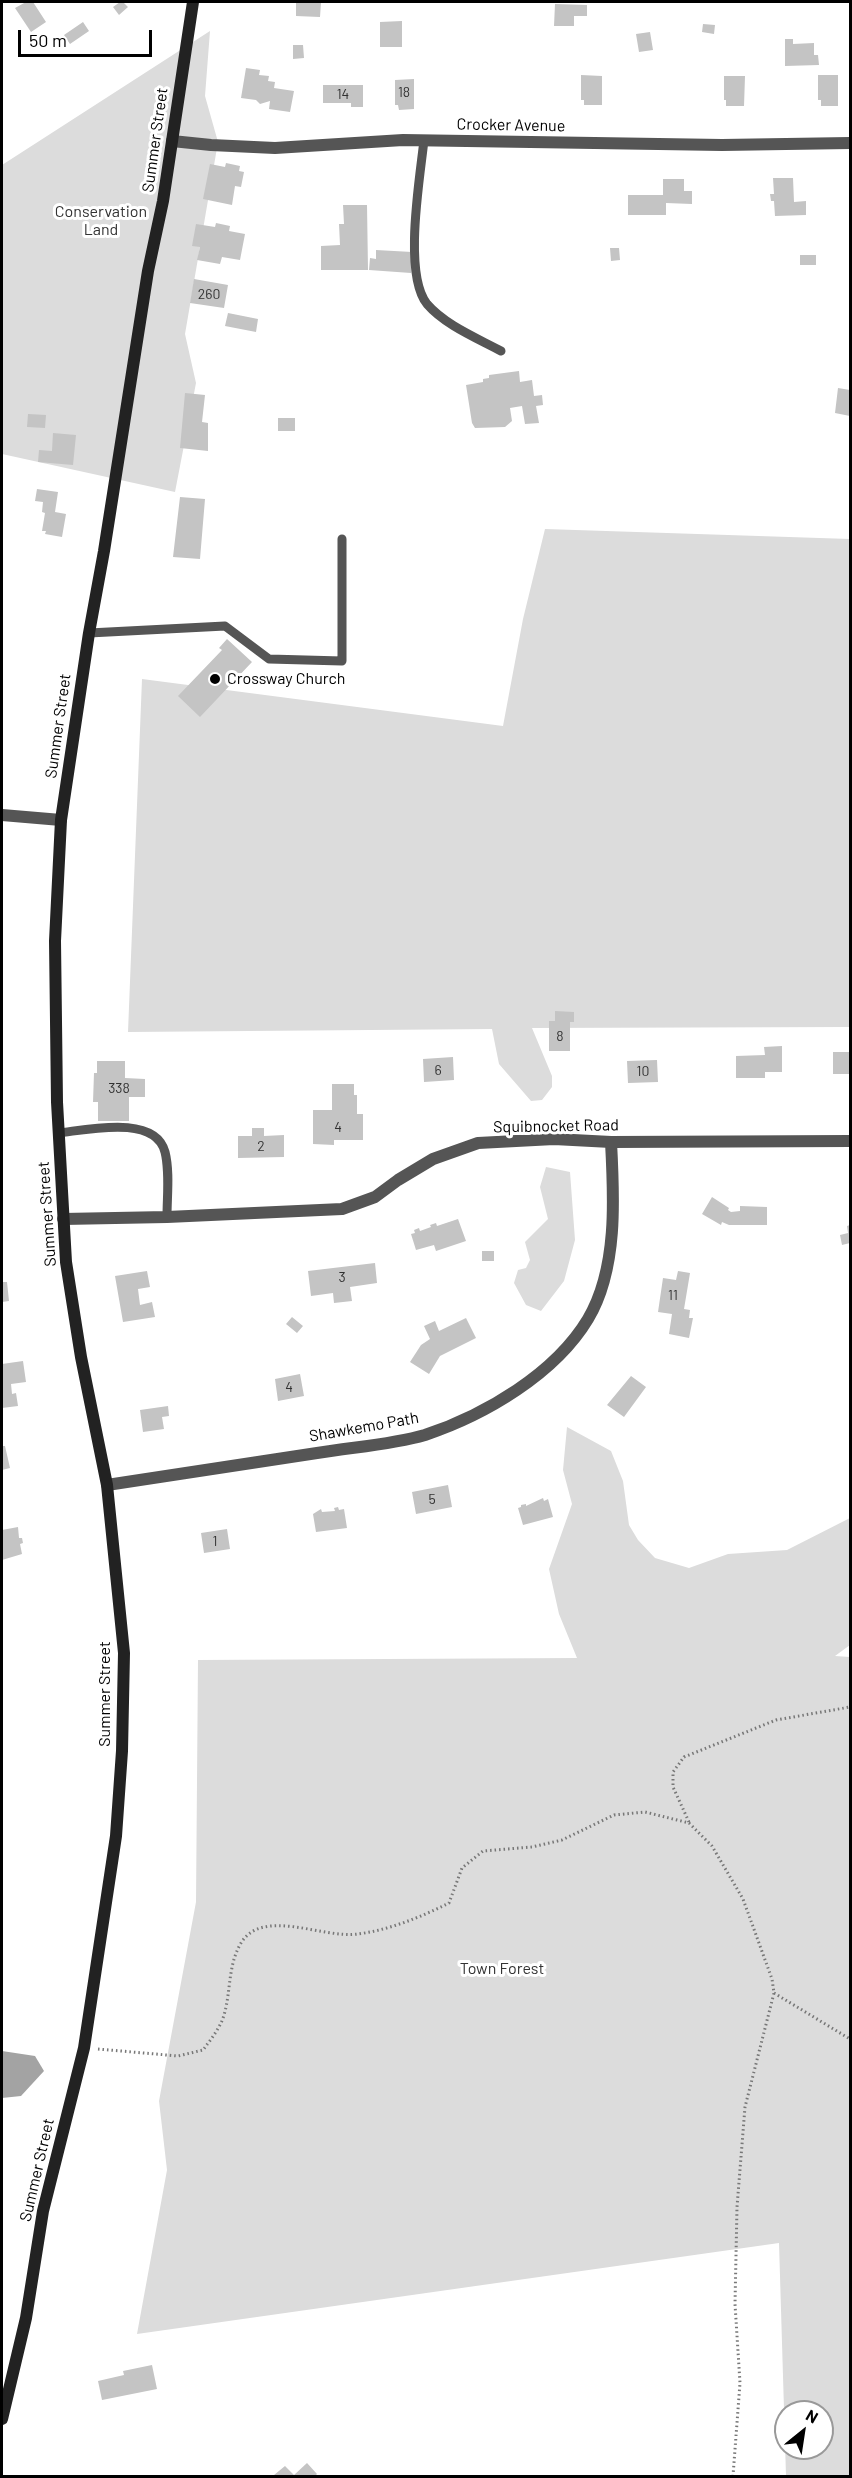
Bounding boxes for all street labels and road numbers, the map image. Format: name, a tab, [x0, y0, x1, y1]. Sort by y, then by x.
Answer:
street label: Summer Street	[138, 86, 172, 194]
street label: Crocker Avenue	[457, 114, 565, 136]
street label: Summer Street	[41, 672, 75, 780]
street label: Squibnocket Road	[493, 1115, 619, 1137]
street label: Summer Street	[34, 1161, 60, 1267]
street label: Shawkemo Path	[308, 1408, 420, 1446]
street label: Summer Street	[95, 1641, 115, 1747]
street label: Summer Street	[16, 2116, 58, 2224]

